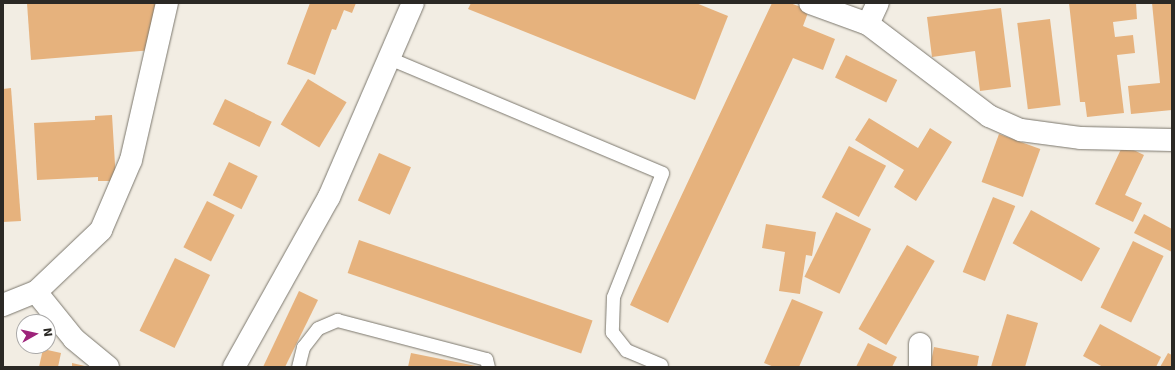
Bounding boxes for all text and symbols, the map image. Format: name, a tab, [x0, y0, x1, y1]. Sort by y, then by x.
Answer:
north arrow	[16, 314, 56, 354]
text: N	[40, 327, 54, 338]

